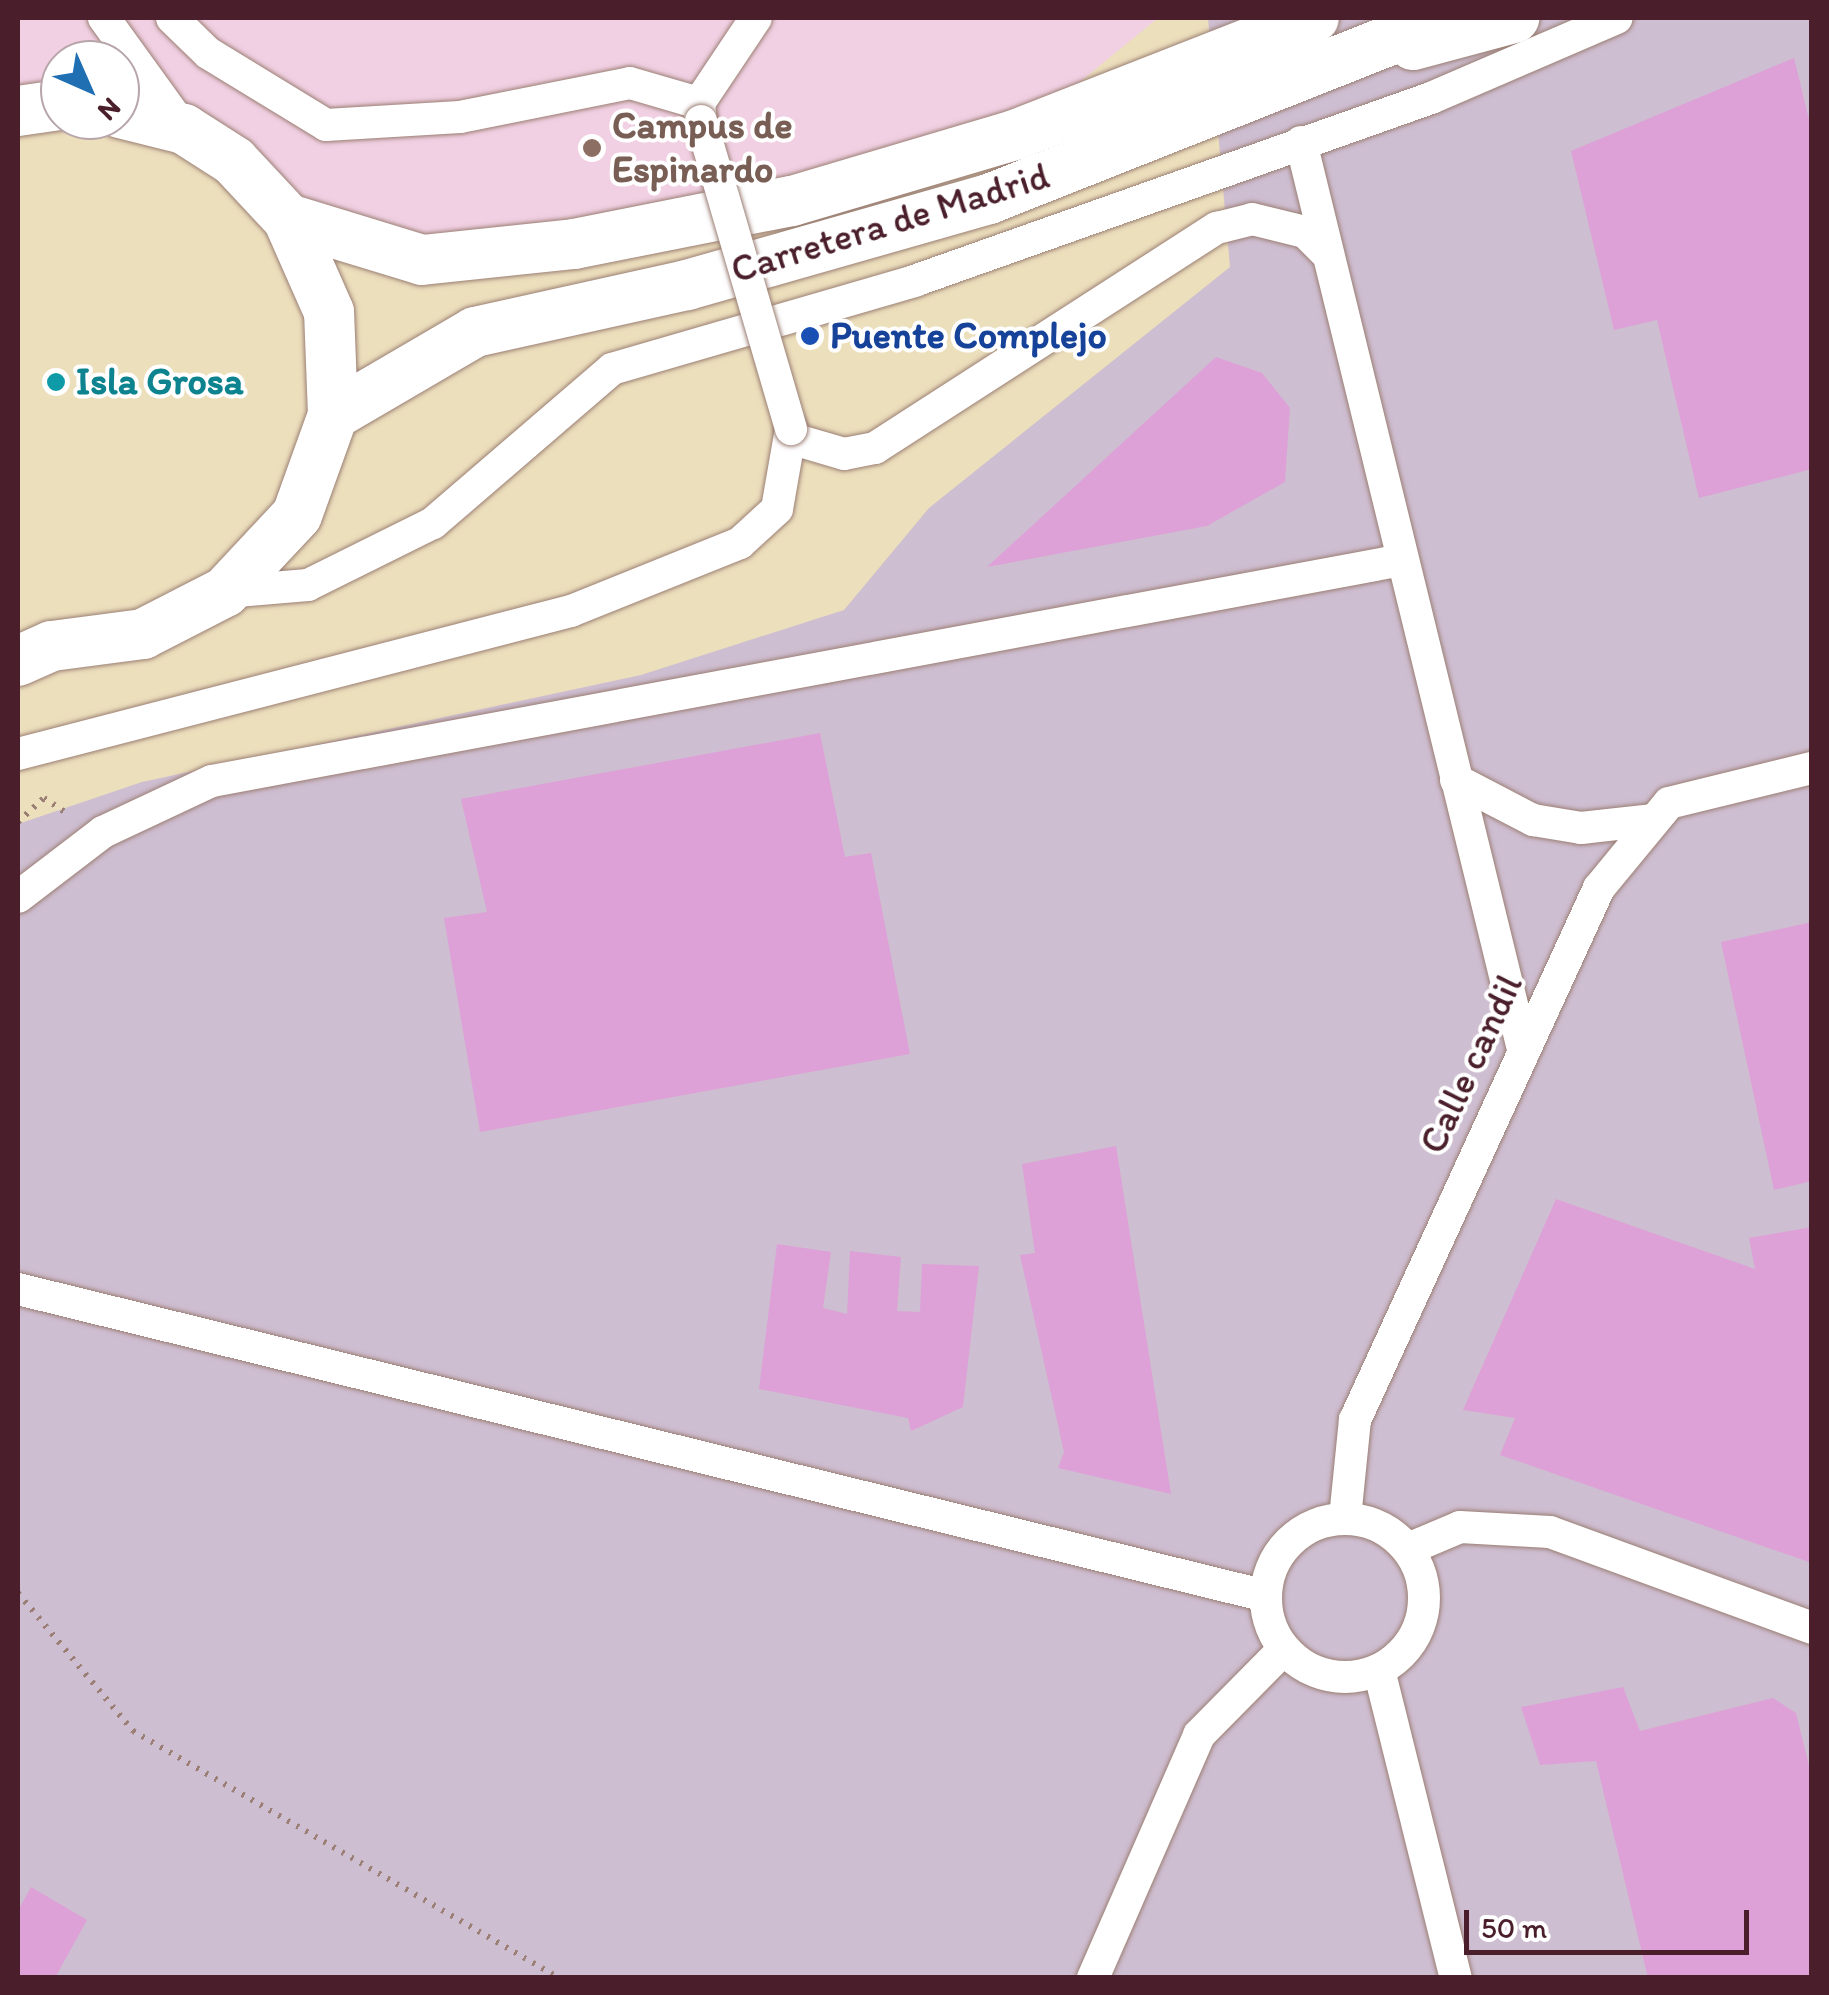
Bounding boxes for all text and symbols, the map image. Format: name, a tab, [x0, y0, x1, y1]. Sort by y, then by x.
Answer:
north arrow	[40, 40, 140, 140]
text: N	[91, 91, 129, 129]
place label: Campus de Espinardo	[612, 103, 792, 192]
marker: Campus de Espinardo	[581, 137, 603, 159]
street label: Carretera de Madrid	[725, 153, 1055, 293]
place label: Puente Complejo	[830, 313, 1105, 359]
marker: Puente Complejo	[799, 325, 821, 347]
place label: Isla Grosa	[76, 359, 243, 405]
marker: Isla Grosa	[45, 371, 67, 393]
street label: Calle candil	[1410, 968, 1532, 1160]
scale bar	[1469, 1890, 1754, 1952]
text: 50 m	[1481, 1909, 1547, 1946]

